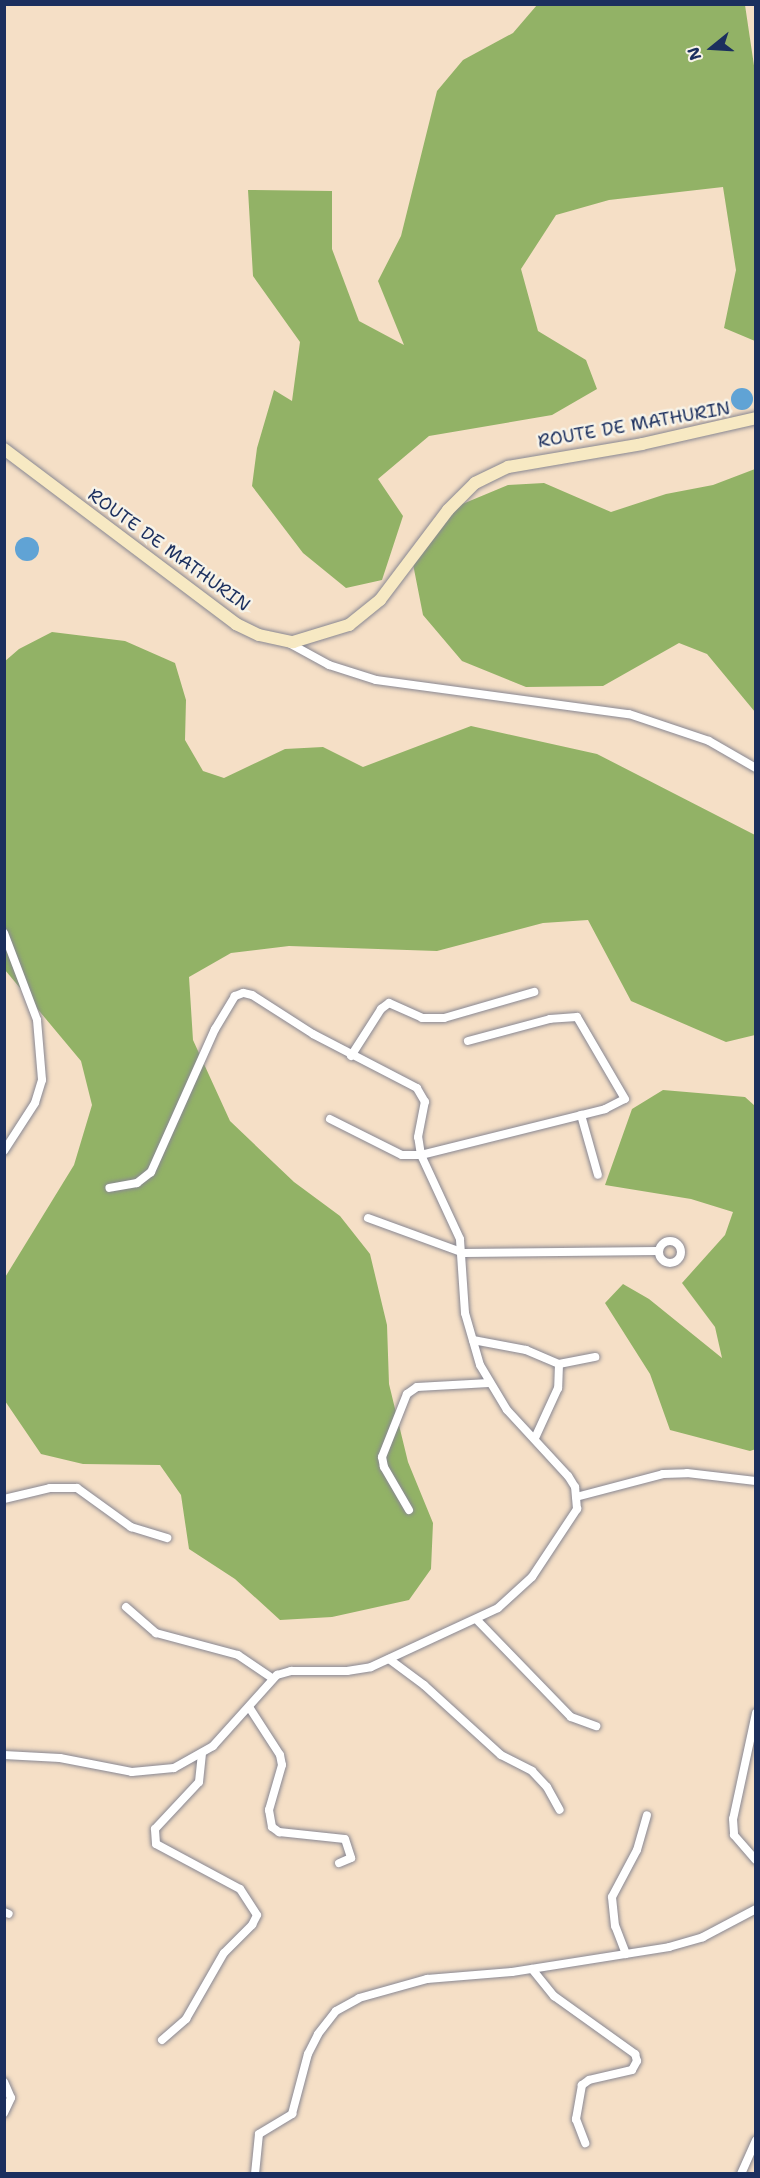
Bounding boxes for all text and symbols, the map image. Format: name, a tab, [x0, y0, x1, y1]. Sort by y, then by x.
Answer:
north arrow	[682, 18, 742, 78]
text: N	[682, 44, 706, 63]
street label: ROUTE DE MATHURIN	[536, 397, 732, 453]
street label: ROUTE DE MATHURIN	[84, 484, 254, 616]

